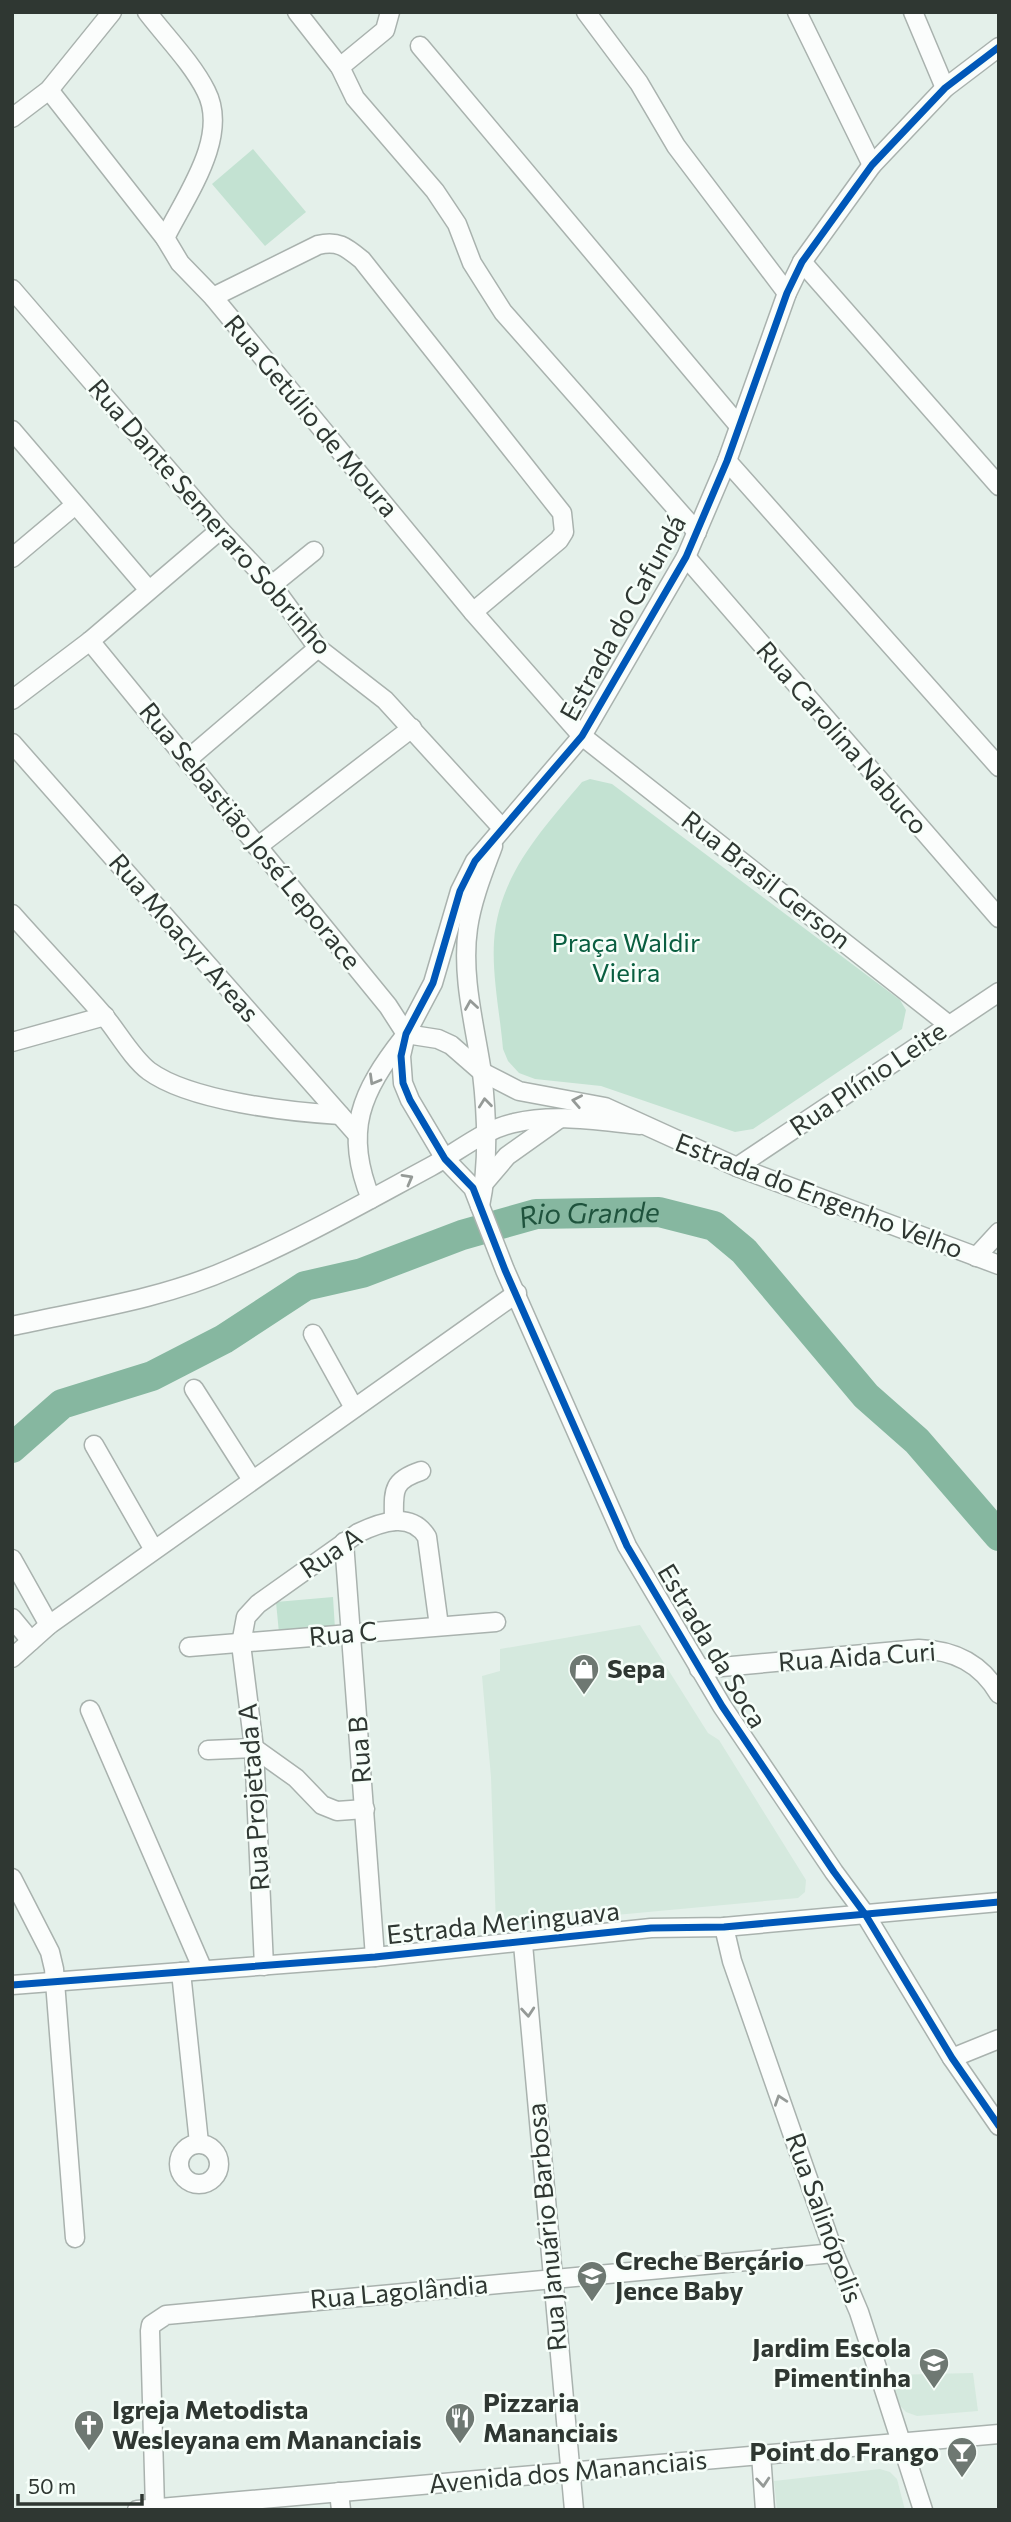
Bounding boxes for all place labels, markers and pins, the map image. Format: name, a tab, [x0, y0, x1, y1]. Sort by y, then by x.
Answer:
shop icon: Sepa	[567, 1652, 601, 1696]
place label: Sepa	[607, 1652, 665, 1683]
place label: Creche Berçário Jence Baby	[615, 2244, 804, 2305]
school or university icon: Creche Berçário Jence Baby	[575, 2259, 609, 2303]
place label: Jardim Escola Pimentinha	[752, 2331, 911, 2392]
school or university icon: Jardim Escola Pimentinha	[917, 2346, 951, 2390]
place label: Pizzaria Mananciais	[483, 2386, 618, 2447]
place label: Igreja Metodista Wesleyana em Mananciais	[112, 2393, 422, 2454]
restaurant icon: Pizzaria Mananciais	[443, 2401, 477, 2445]
church icon: Igreja Metodista Wesleyana em Mananciais	[72, 2408, 106, 2452]
place label: Point do Frango	[749, 2435, 939, 2466]
bar icon: Point do Frango	[945, 2435, 979, 2479]

